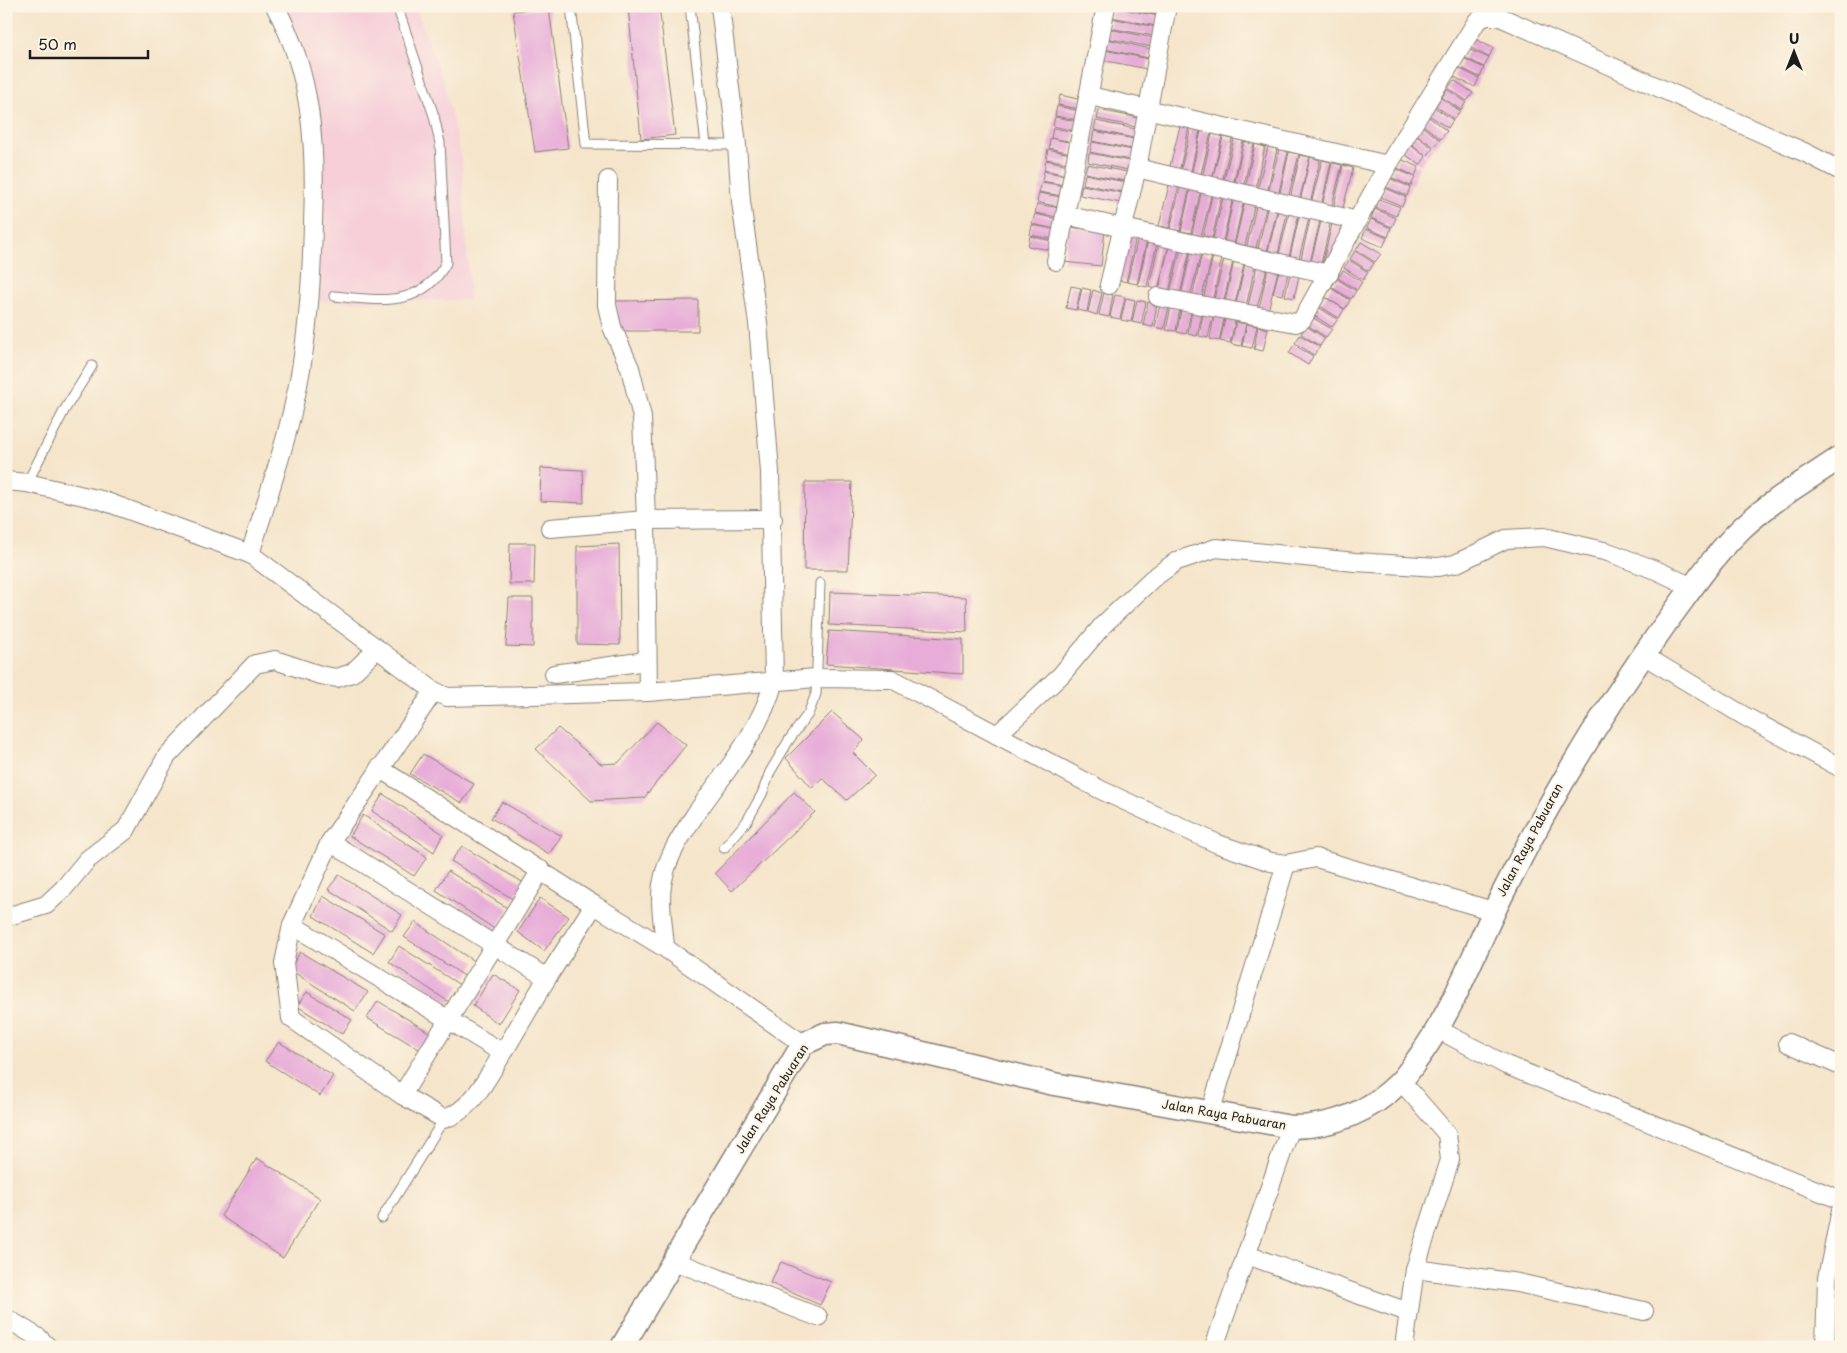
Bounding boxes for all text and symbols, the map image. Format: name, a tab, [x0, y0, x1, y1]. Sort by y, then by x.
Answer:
scale bar	[30, 28, 148, 60]
north arrow	[1770, 28, 1820, 78]
text: U	[1789, 28, 1799, 49]
text: 50 m	[38, 32, 77, 55]
street label: Jalan Raya Pabuaran	[1492, 780, 1567, 899]
street label: Jalan Raya Pabuaran	[730, 1040, 812, 1157]
street label: Jalan Raya Pabuaran	[1161, 1094, 1288, 1134]

